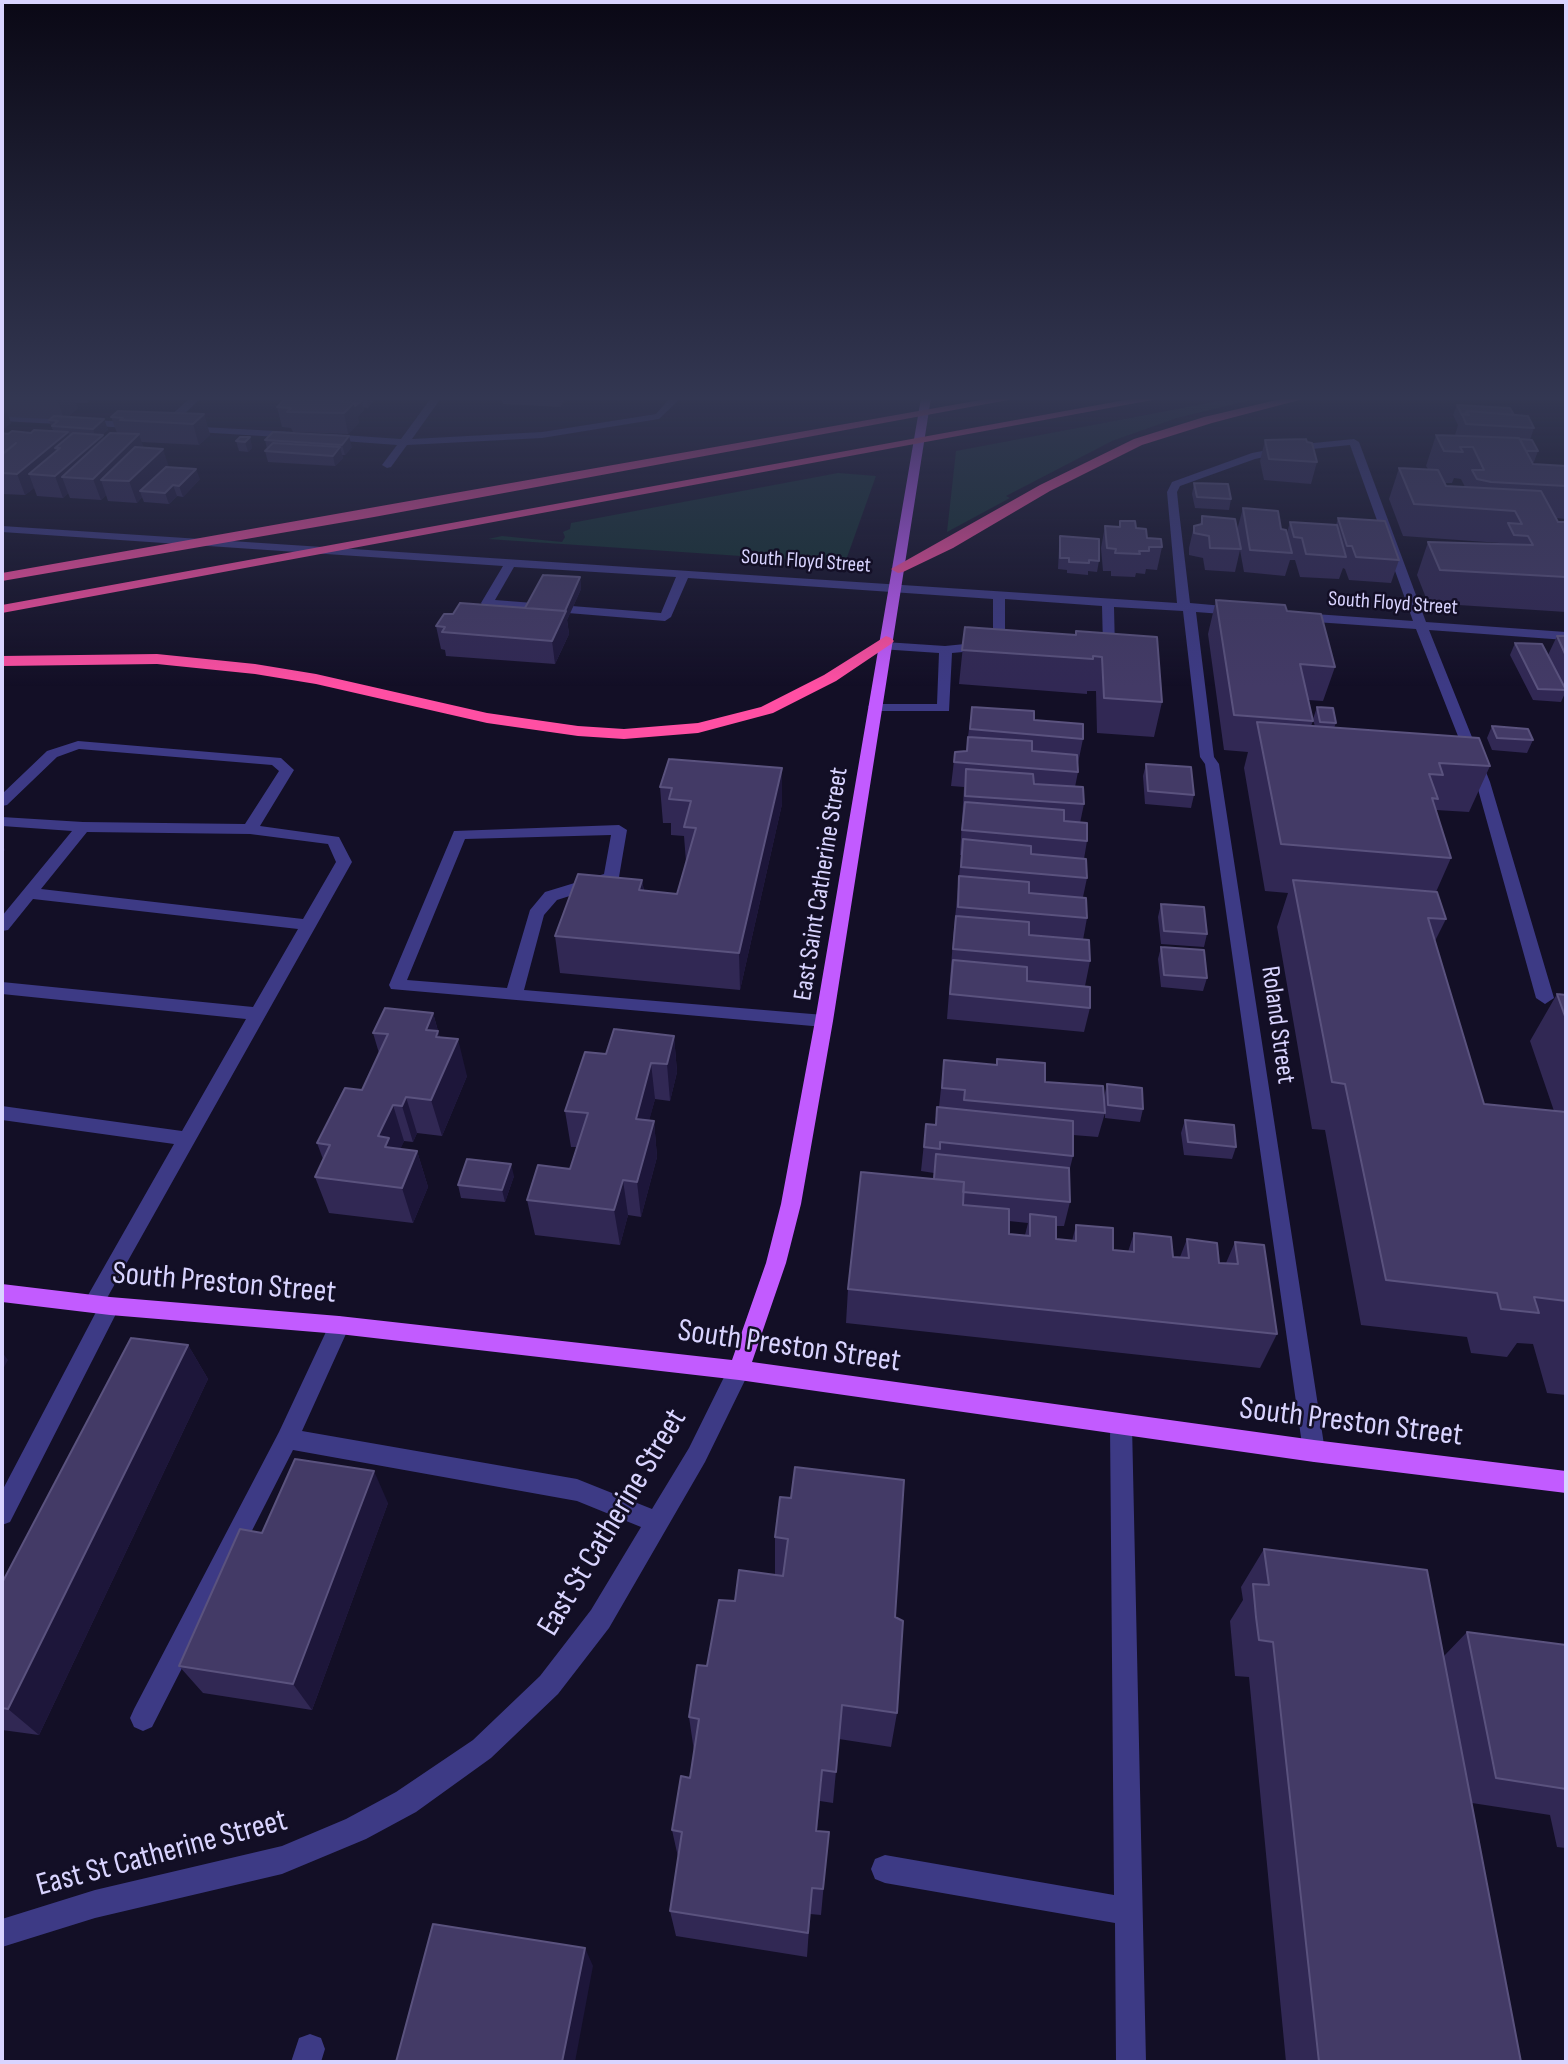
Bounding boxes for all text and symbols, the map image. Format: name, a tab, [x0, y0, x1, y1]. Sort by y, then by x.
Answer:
street label: South Floyd Street	[740, 545, 872, 579]
street label: South Floyd Street	[1327, 587, 1459, 621]
street label: East Saint Catherine Street	[788, 765, 856, 1003]
street label: Roland Street	[1253, 964, 1301, 1086]
street label: South Preston Street	[110, 1255, 338, 1313]
street label: South Preston Street	[675, 1312, 903, 1382]
street label: South Preston Street	[1237, 1390, 1465, 1456]
street label: East St Catherine Street	[530, 1403, 696, 1643]
street label: East St Catherine Street	[33, 1802, 291, 1906]

